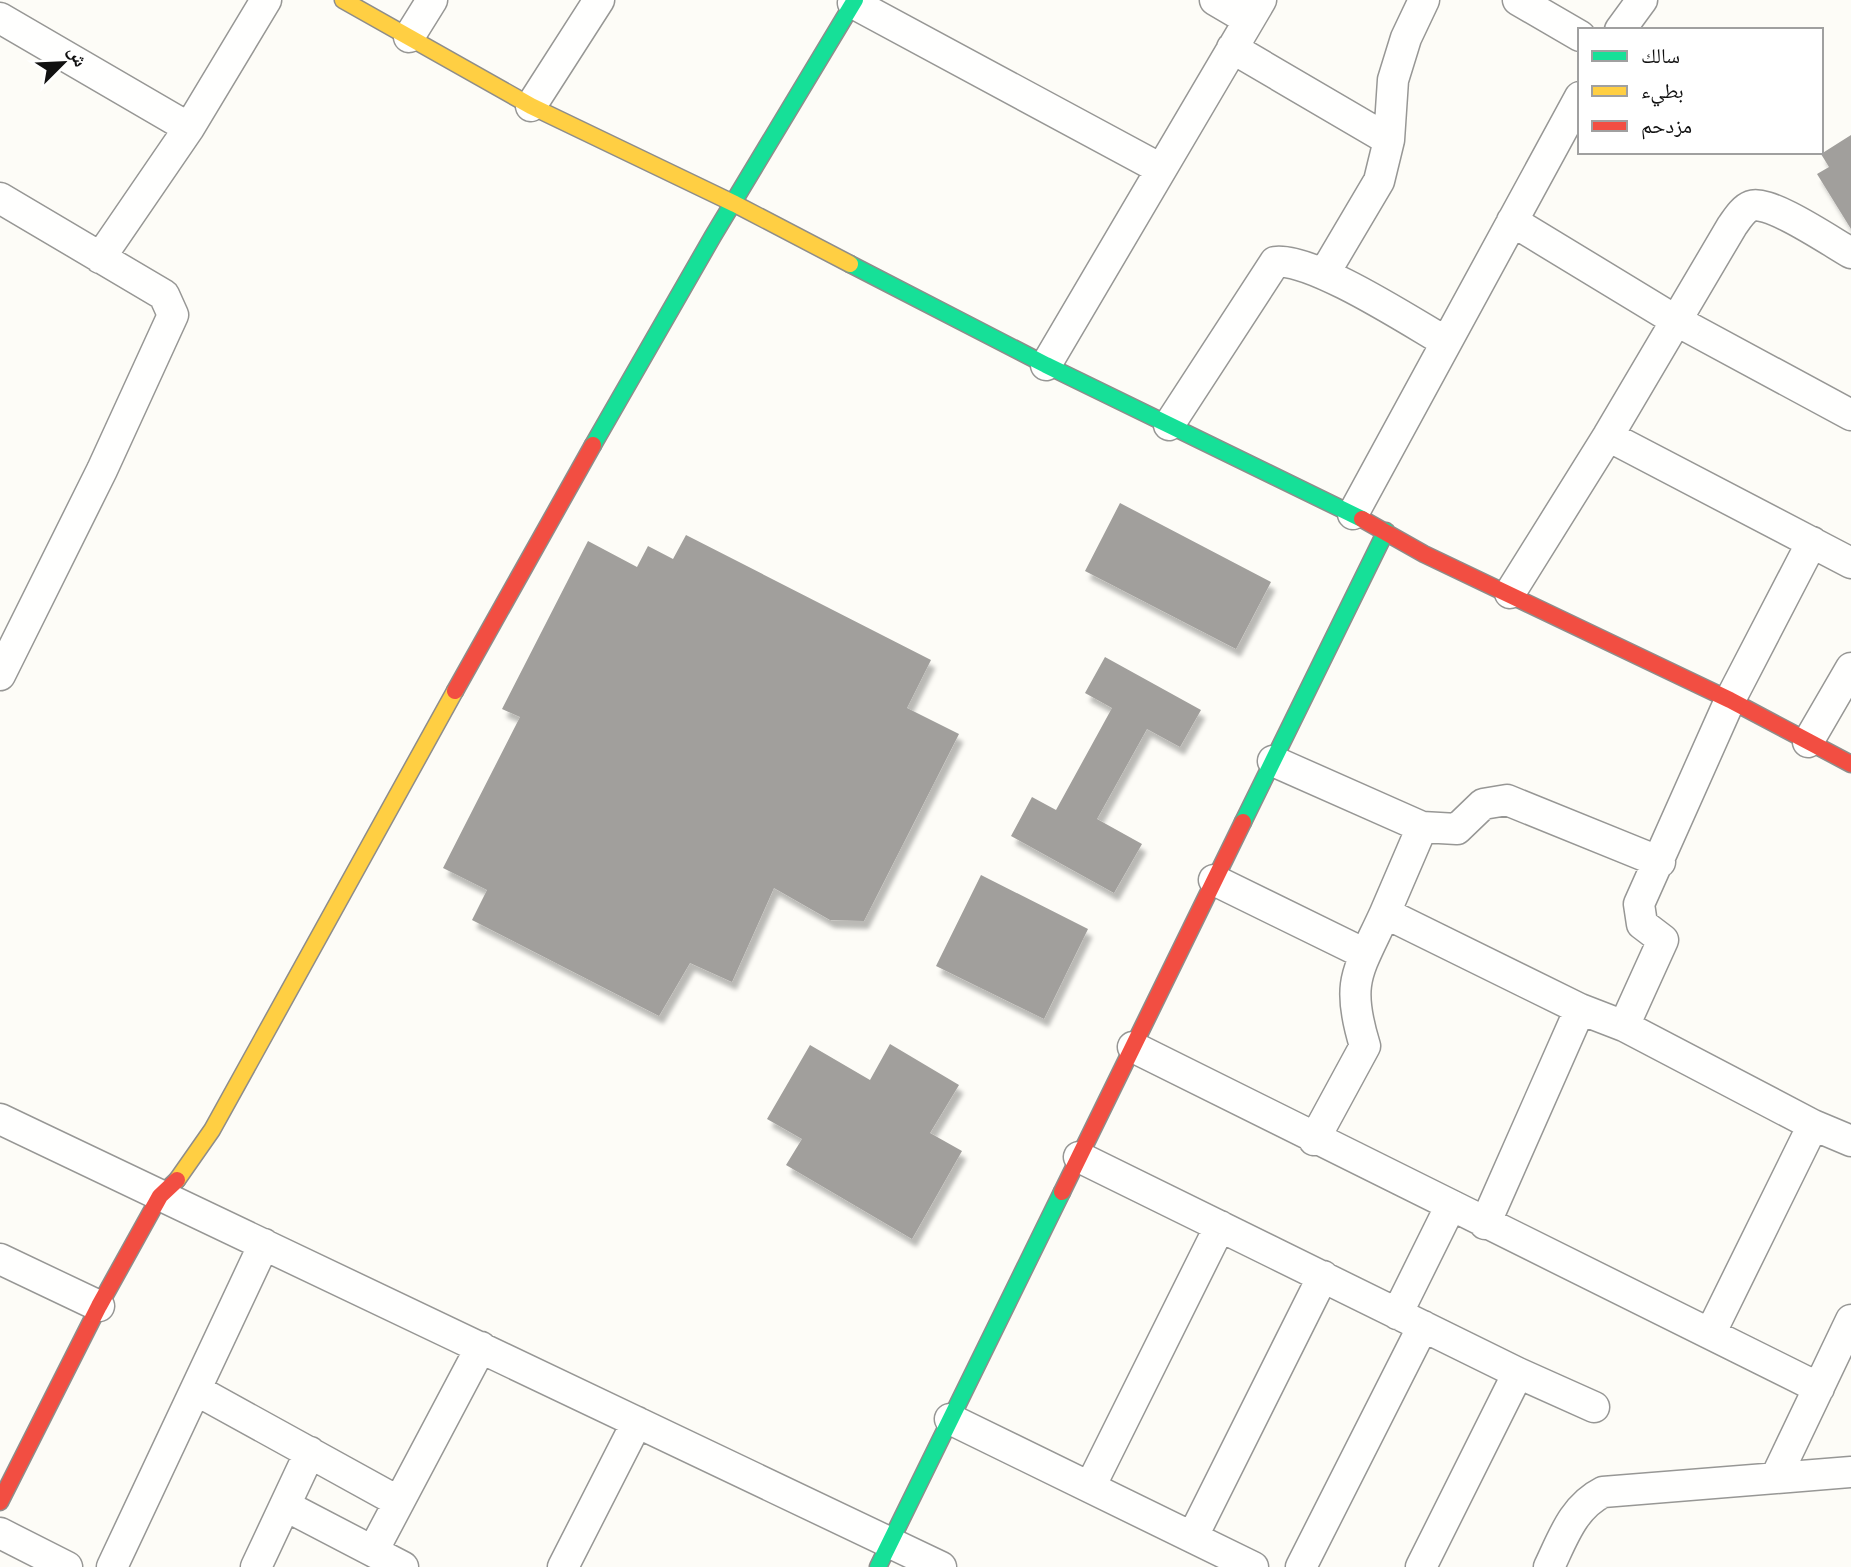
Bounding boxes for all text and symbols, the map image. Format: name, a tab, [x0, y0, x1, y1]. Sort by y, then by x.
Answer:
north arrow	[28, 28, 98, 98]
legend	[1578, 28, 1823, 154]
text: سالك	[1641, 41, 1680, 70]
text: ش	[63, 42, 95, 71]
text: بطيء	[1641, 76, 1684, 107]
text: مزدحم	[1641, 111, 1692, 140]

